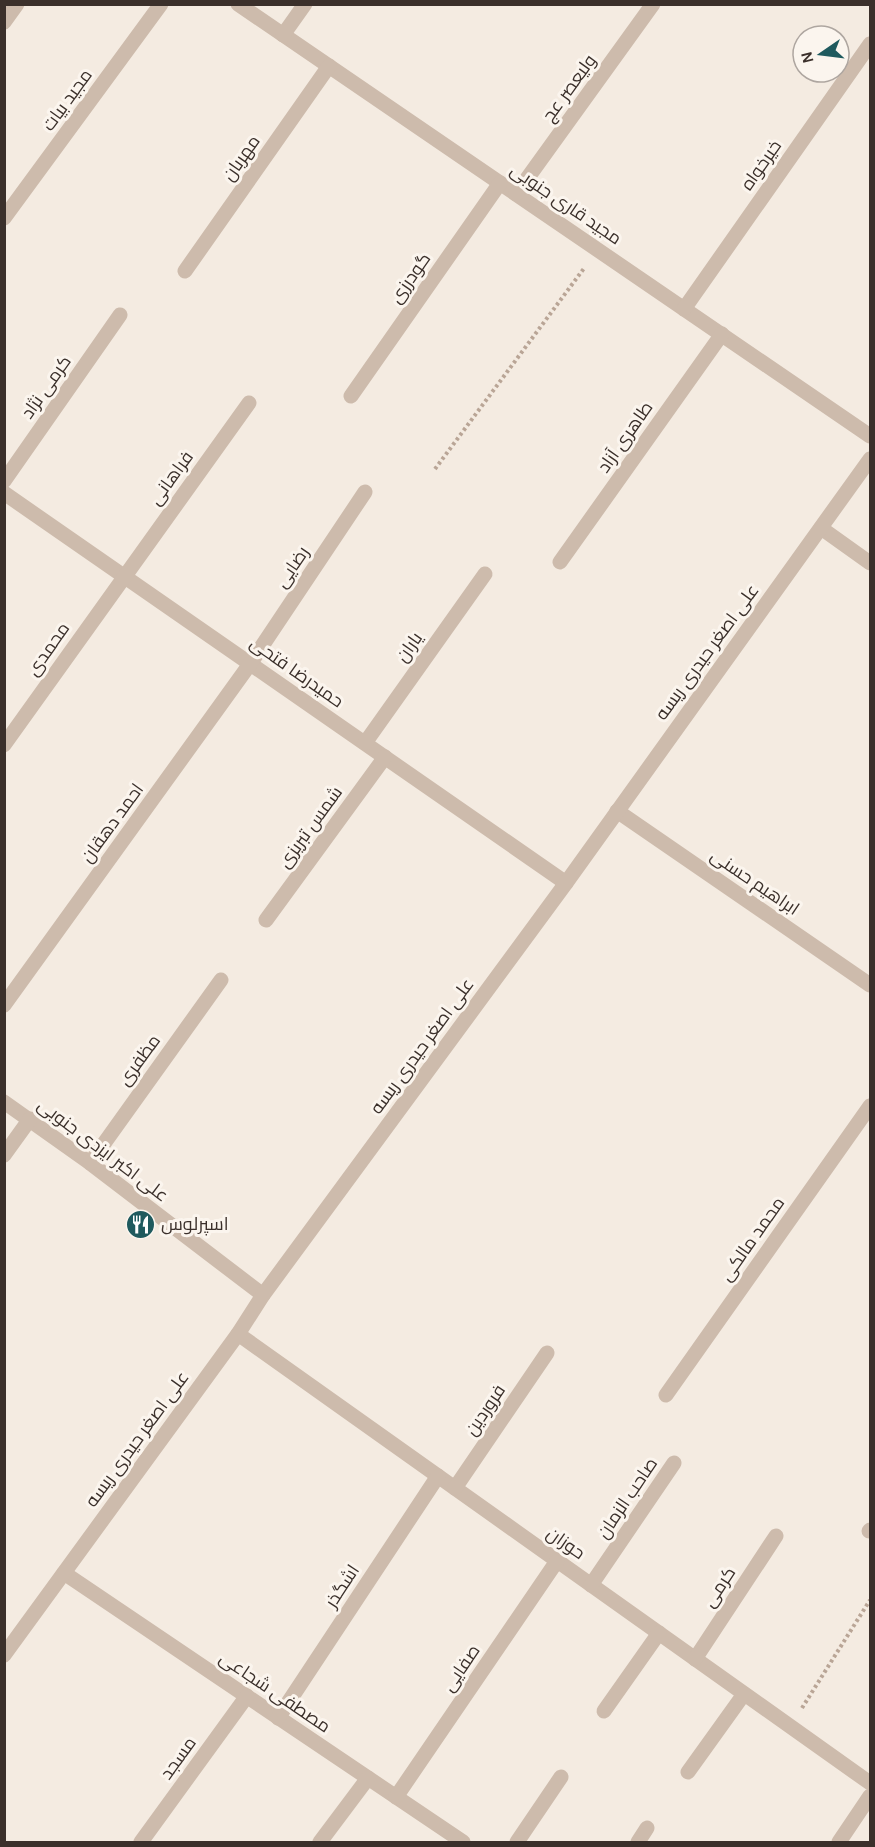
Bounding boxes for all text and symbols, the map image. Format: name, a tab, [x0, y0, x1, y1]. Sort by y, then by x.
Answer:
north arrow	[791, 24, 851, 84]
street label: ولیعصر عج	[537, 50, 602, 127]
text: N	[796, 50, 818, 65]
street label: مجید بیات	[37, 65, 97, 135]
street label: مهربان	[217, 131, 265, 185]
street label: خیرخواه	[736, 136, 786, 194]
street label: مجید قاری جنوبی	[506, 159, 626, 249]
street label: گودرزی	[385, 248, 435, 308]
street label: کرمی نژاد	[16, 351, 76, 423]
street label: طاهری آزاد	[592, 397, 658, 477]
street label: فراهانی	[144, 447, 198, 509]
street label: رضایی	[270, 542, 314, 592]
street label: علی اصغر حیدری ریسه	[650, 580, 764, 724]
street label: محمدی	[22, 618, 74, 680]
street label: یاران	[391, 628, 427, 666]
street label: حمیدرضا فتحی	[246, 632, 348, 712]
street label: احمد دهقان	[76, 779, 148, 867]
street label: شمس تبریزی	[273, 782, 347, 872]
street label: ابراهیم حسنی	[706, 844, 804, 921]
street label: علی اصغر حیدری ریسه	[365, 974, 479, 1118]
street label: مظفری	[113, 1030, 165, 1090]
street label: علی اکبر ایزدی جنوبی	[33, 1094, 173, 1206]
street label: محمد مالکی	[715, 1193, 789, 1285]
restaurant icon: اسپرلوس	[124, 1208, 156, 1240]
place label: اسپرلوس	[161, 1213, 229, 1236]
street label: علی اصغر حیدری ریسه	[80, 1367, 194, 1511]
street label: فروردین	[460, 1380, 510, 1440]
street label: صاحب الزمان	[592, 1453, 662, 1543]
street label: حوزان	[543, 1522, 589, 1564]
street label: اشگذر	[319, 1560, 364, 1612]
street label: کرمی	[698, 1563, 740, 1611]
street label: صفایی	[437, 1640, 485, 1696]
street label: مصطفی شجاعی	[215, 1647, 335, 1737]
street label: مسجد	[155, 1732, 201, 1784]

